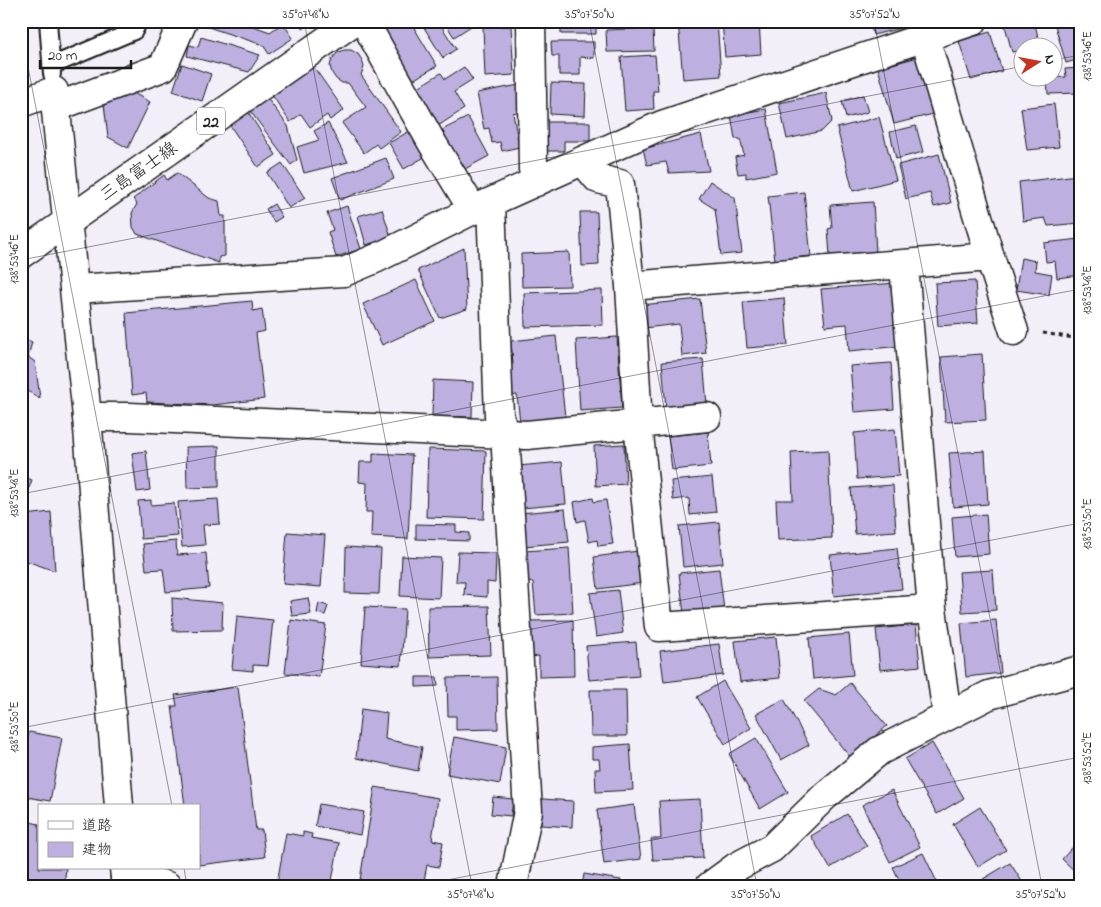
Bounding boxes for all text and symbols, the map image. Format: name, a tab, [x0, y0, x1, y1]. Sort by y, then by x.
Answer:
text: 35°07'48"N	[283, 6, 329, 24]
text: 35°07'50"N	[565, 6, 615, 24]
text: 35°07'52"N	[850, 6, 900, 24]
text: 138°53'46"E	[1079, 31, 1097, 81]
scale bar	[40, 38, 131, 70]
north arrow	[1014, 38, 1064, 88]
text: 20 m	[48, 45, 78, 67]
text: N	[1038, 53, 1060, 66]
road number: 22	[197, 108, 225, 134]
street label: 三島富士線	[95, 136, 183, 209]
text: 138°53'46"E	[6, 234, 24, 284]
text: 138°53'48"E	[1079, 265, 1097, 315]
text: 138°53'48"E	[6, 468, 24, 518]
text: 138°53'50"E	[1079, 498, 1097, 550]
text: 138°53'50"E	[6, 701, 24, 753]
text: 138°53'52"E	[1079, 732, 1097, 784]
legend	[38, 804, 200, 870]
text: 道路	[82, 815, 112, 837]
text: 建物	[82, 839, 112, 861]
text: 35°07'48"N	[448, 886, 494, 904]
text: 35°07'50"N	[731, 886, 781, 904]
text: 35°07'52"N	[1016, 886, 1066, 904]

